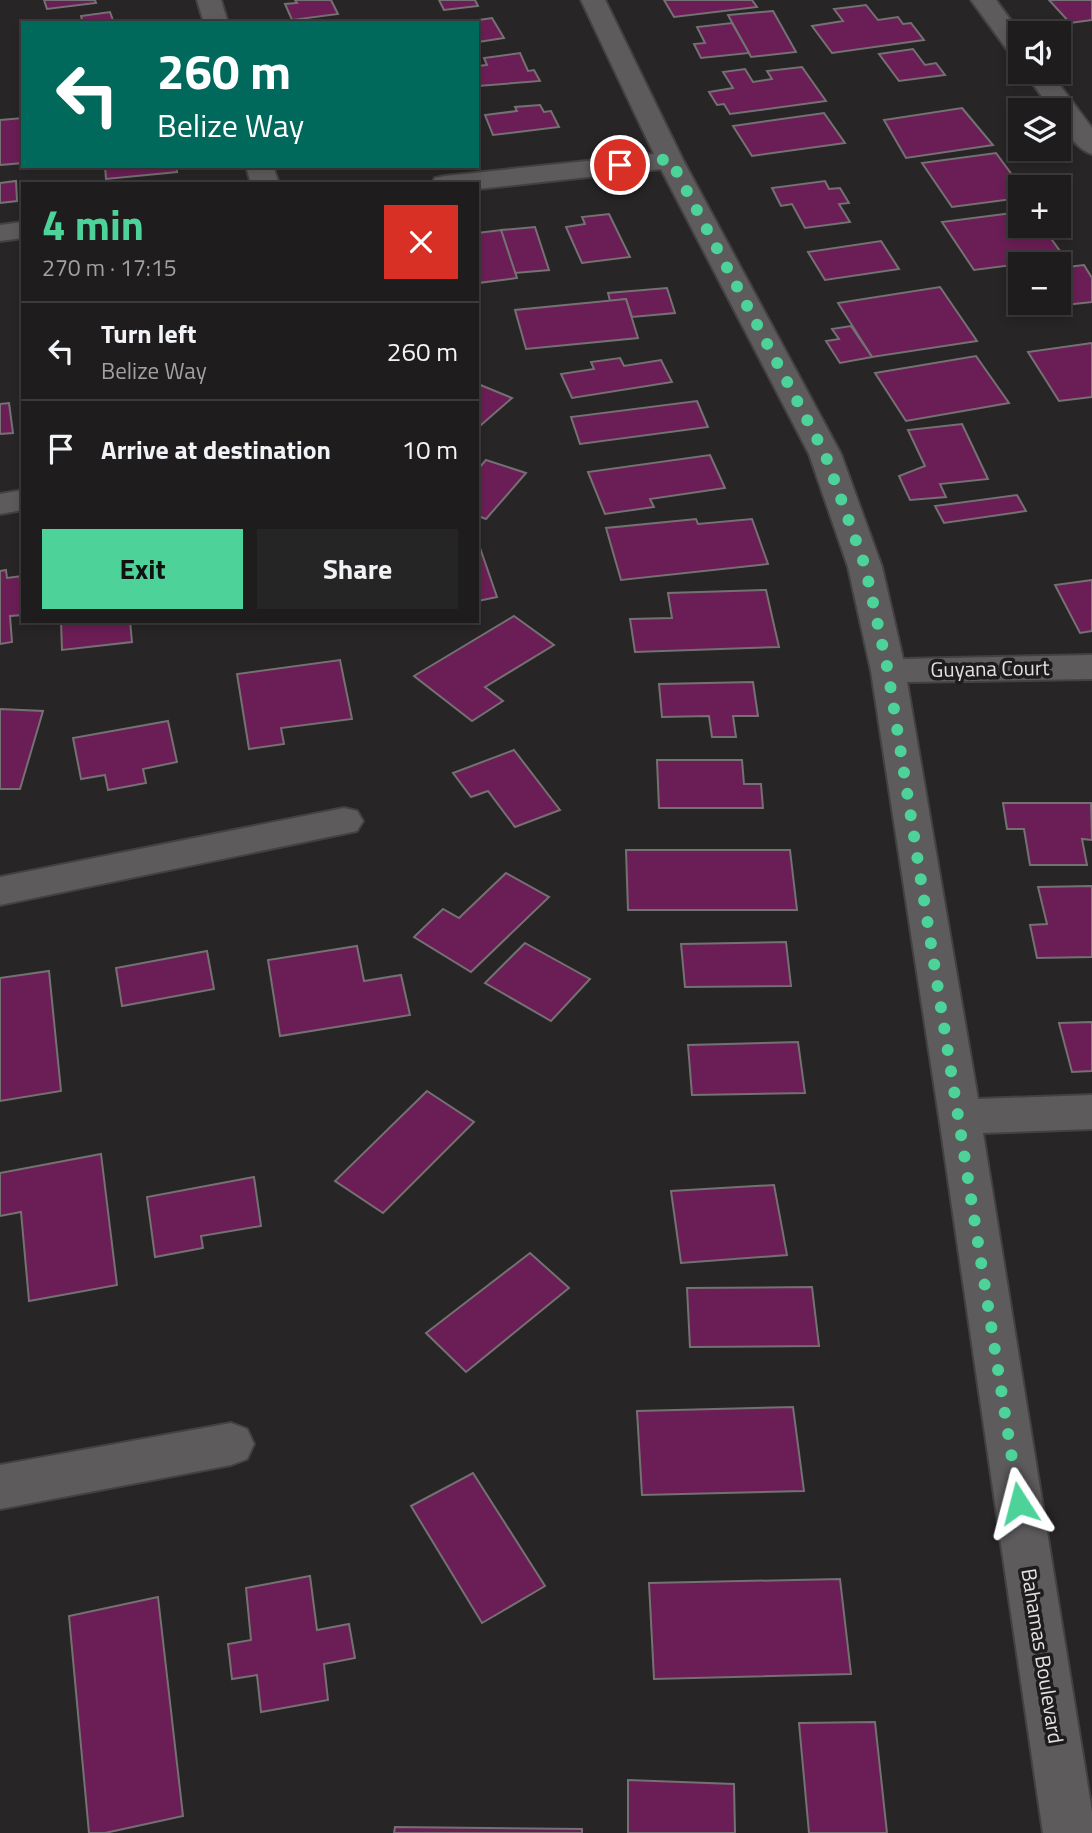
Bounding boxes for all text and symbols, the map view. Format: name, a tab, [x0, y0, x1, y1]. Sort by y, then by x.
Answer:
map controls	[1008, 21, 1071, 315]
button: sound	[1008, 21, 1071, 84]
text: 260 m	[157, 33, 291, 108]
icon: left	[42, 49, 133, 140]
button: layers	[1008, 98, 1071, 161]
text: Belize Way	[157, 101, 304, 149]
pin	[590, 135, 650, 195]
icon: arrive	[601, 146, 639, 184]
button: +	[1008, 175, 1071, 238]
text: 4 min	[42, 192, 144, 256]
button: close	[384, 205, 458, 279]
text: 270 m · 17:15	[42, 250, 177, 285]
button: −	[1008, 252, 1071, 315]
text: Turn left	[101, 314, 196, 353]
icon: left	[42, 332, 80, 370]
text: 260 m	[387, 332, 458, 371]
text: Belize Way	[101, 353, 207, 388]
icon: arrive	[42, 430, 80, 468]
text: Arrive at destination	[101, 430, 331, 469]
text: 10 m	[401, 430, 458, 469]
button: Exit	[42, 529, 243, 609]
button: Share	[257, 529, 458, 609]
street label: Guyana Court	[930, 651, 1050, 685]
position arrow	[982, 1466, 1056, 1540]
street label: Bahamas Boulevard	[1013, 1566, 1073, 1746]

